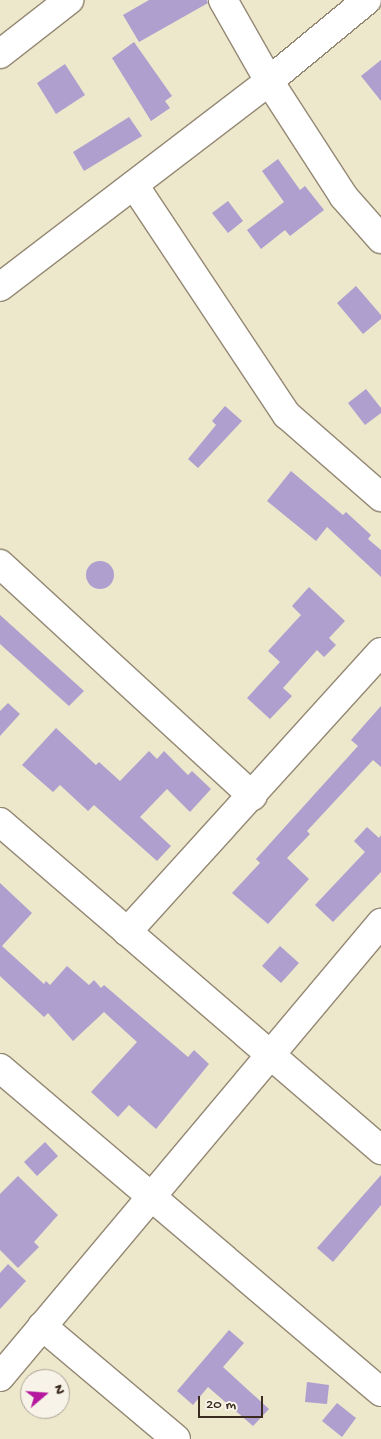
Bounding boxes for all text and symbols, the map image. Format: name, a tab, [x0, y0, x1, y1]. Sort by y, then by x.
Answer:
north arrow	[20, 1369, 70, 1419]
text: N	[49, 1383, 68, 1396]
scale bar	[201, 1386, 266, 1418]
text: 20 m	[206, 1396, 236, 1414]

